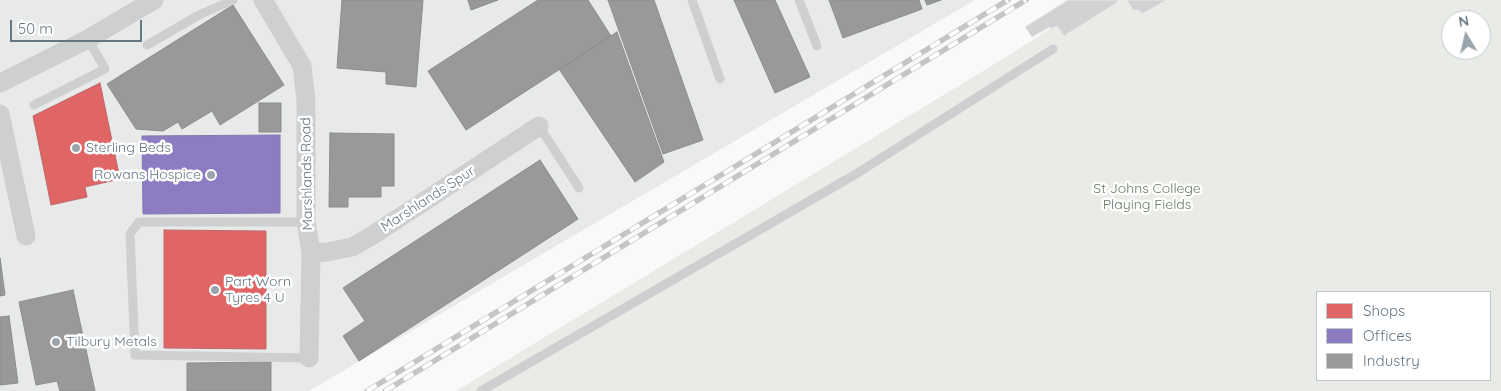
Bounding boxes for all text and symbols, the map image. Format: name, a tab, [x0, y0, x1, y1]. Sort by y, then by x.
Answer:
scale bar	[12, 10, 145, 42]
north arrow	[1441, 10, 1491, 60]
text: N	[1457, 11, 1470, 31]
text: 50 m	[18, 19, 53, 38]
street label: Marshlands Road	[298, 117, 316, 231]
place label: Sterling Beds	[86, 140, 171, 156]
marker: Sterling Beds	[70, 142, 82, 154]
street label: Marshlands Spur	[378, 162, 478, 236]
place label: Rowans Hospice	[94, 167, 201, 183]
marker: Rowans Hospice	[205, 169, 217, 181]
park label: St Johns College Playing Fields	[1093, 181, 1201, 213]
place label: Part Worn Tyres 4 U	[225, 274, 291, 306]
marker: Part Worn Tyres 4 U	[209, 284, 221, 296]
legend	[1316, 291, 1491, 381]
text: Shops	[1363, 301, 1405, 320]
text: Offices	[1363, 326, 1412, 345]
place label: Tilbury Metals	[66, 334, 157, 350]
marker: Tilbury Metals	[50, 336, 62, 348]
text: Industry	[1363, 351, 1420, 370]

